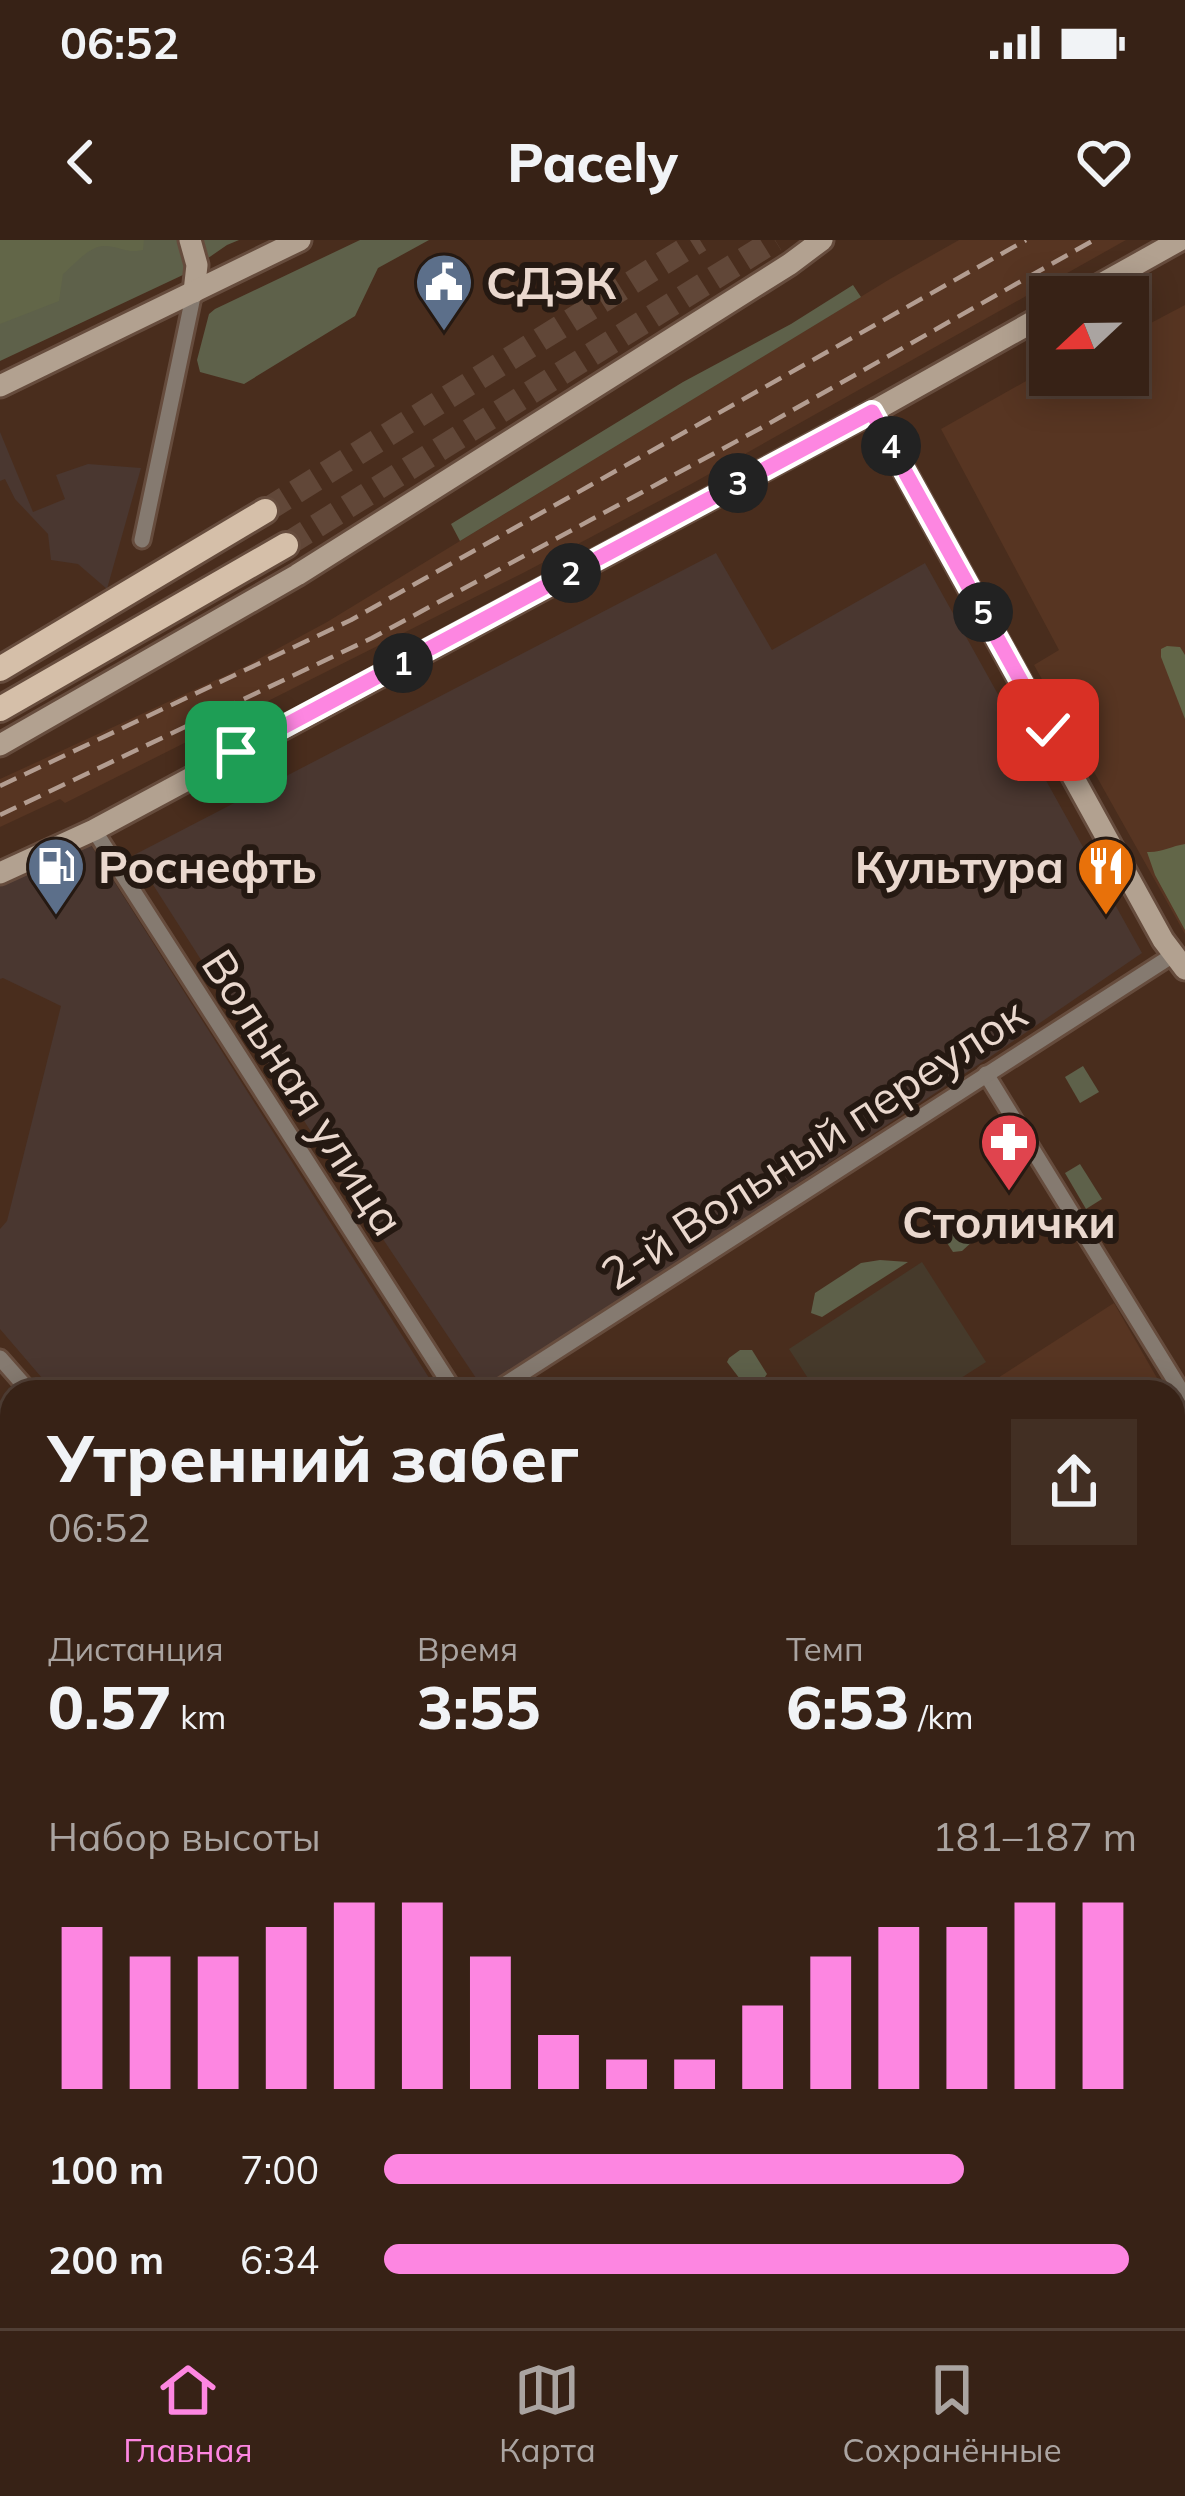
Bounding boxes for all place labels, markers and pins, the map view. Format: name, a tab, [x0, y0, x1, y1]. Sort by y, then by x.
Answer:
public building icon: СДЭК	[413, 251, 475, 333]
place label: СДЭК	[486, 254, 616, 310]
pin: 4	[861, 416, 921, 476]
pin: 3	[708, 453, 768, 513]
pin: 2	[541, 543, 601, 603]
pin: 5	[953, 582, 1013, 642]
pin: 1	[373, 633, 433, 693]
pin	[997, 679, 1099, 781]
pin	[185, 701, 287, 803]
fuel station icon: Роснефть	[25, 835, 87, 917]
restaurant icon: Культура	[1075, 835, 1137, 917]
place label: Роснефть	[98, 838, 317, 894]
place label: Культура	[855, 838, 1064, 894]
pharmacy icon: Столички	[978, 1111, 1040, 1193]
place label: Столички	[902, 1193, 1116, 1249]

